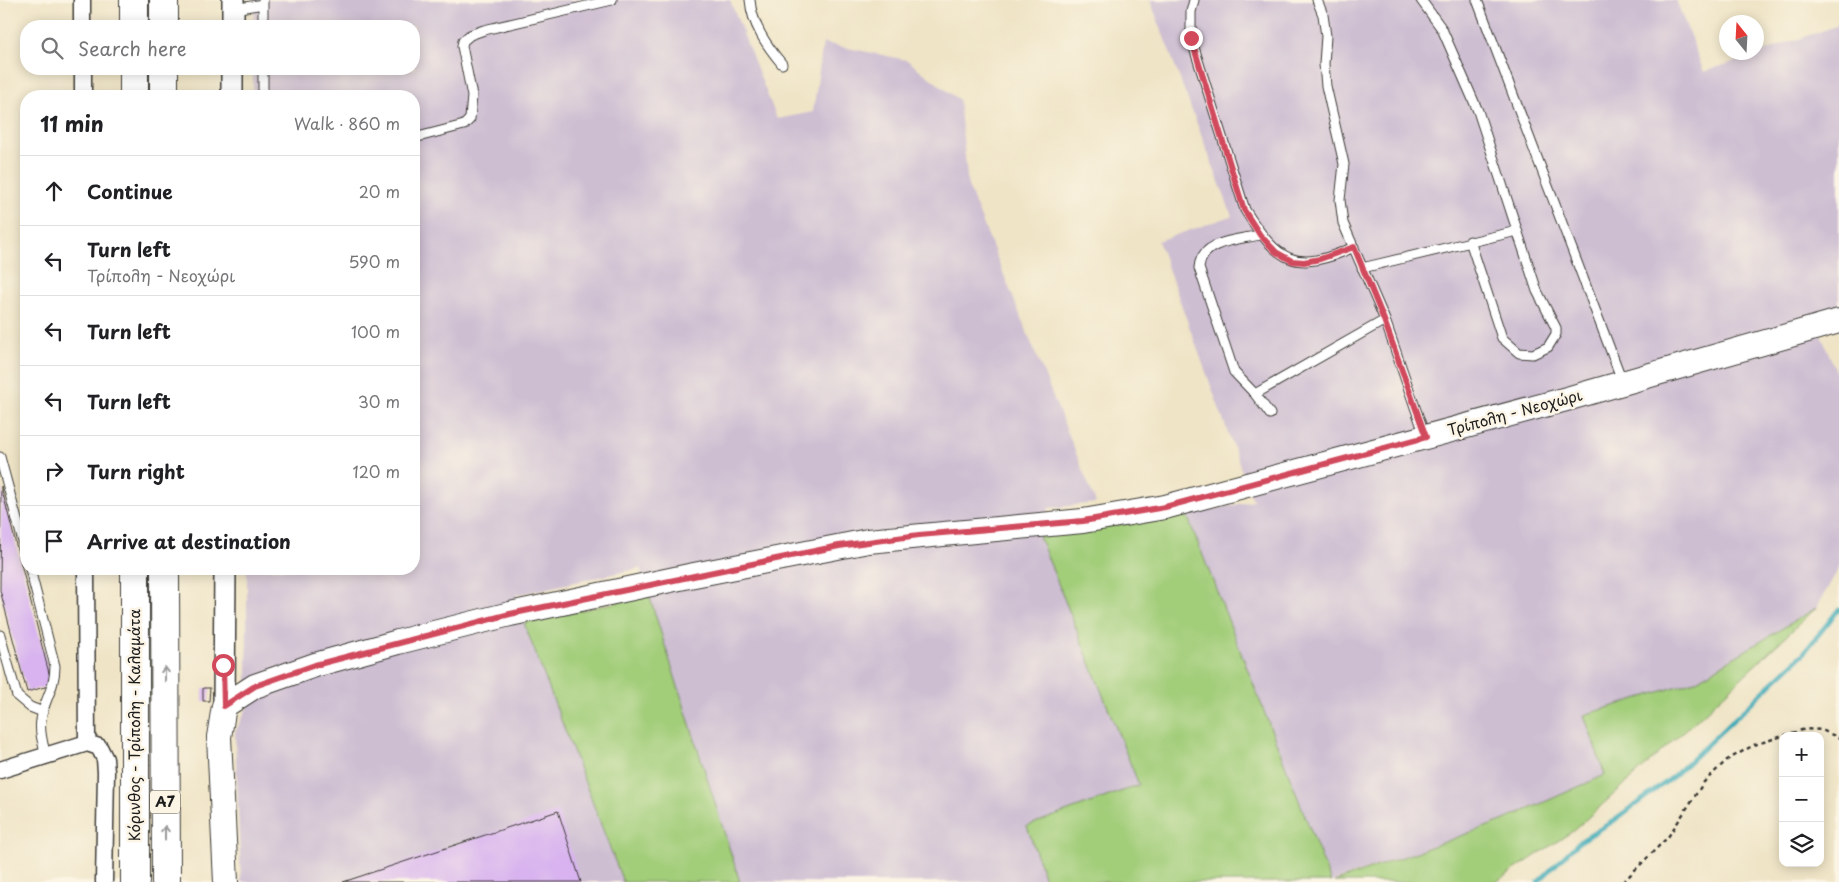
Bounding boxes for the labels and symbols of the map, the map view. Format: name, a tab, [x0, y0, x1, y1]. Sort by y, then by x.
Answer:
north arrow	[1719, 15, 1764, 60]
route end	[1180, 27, 1203, 50]
street label: Τρίπολη - Νεοχώρι	[1444, 382, 1585, 441]
street label: Κόρινθος - Τρίπολη - Καλαμάτα	[122, 608, 145, 841]
route start	[212, 654, 235, 677]
one-way arrow	[160, 666, 170, 682]
road number: Α7	[150, 790, 180, 814]
one-way arrow	[160, 826, 170, 842]

